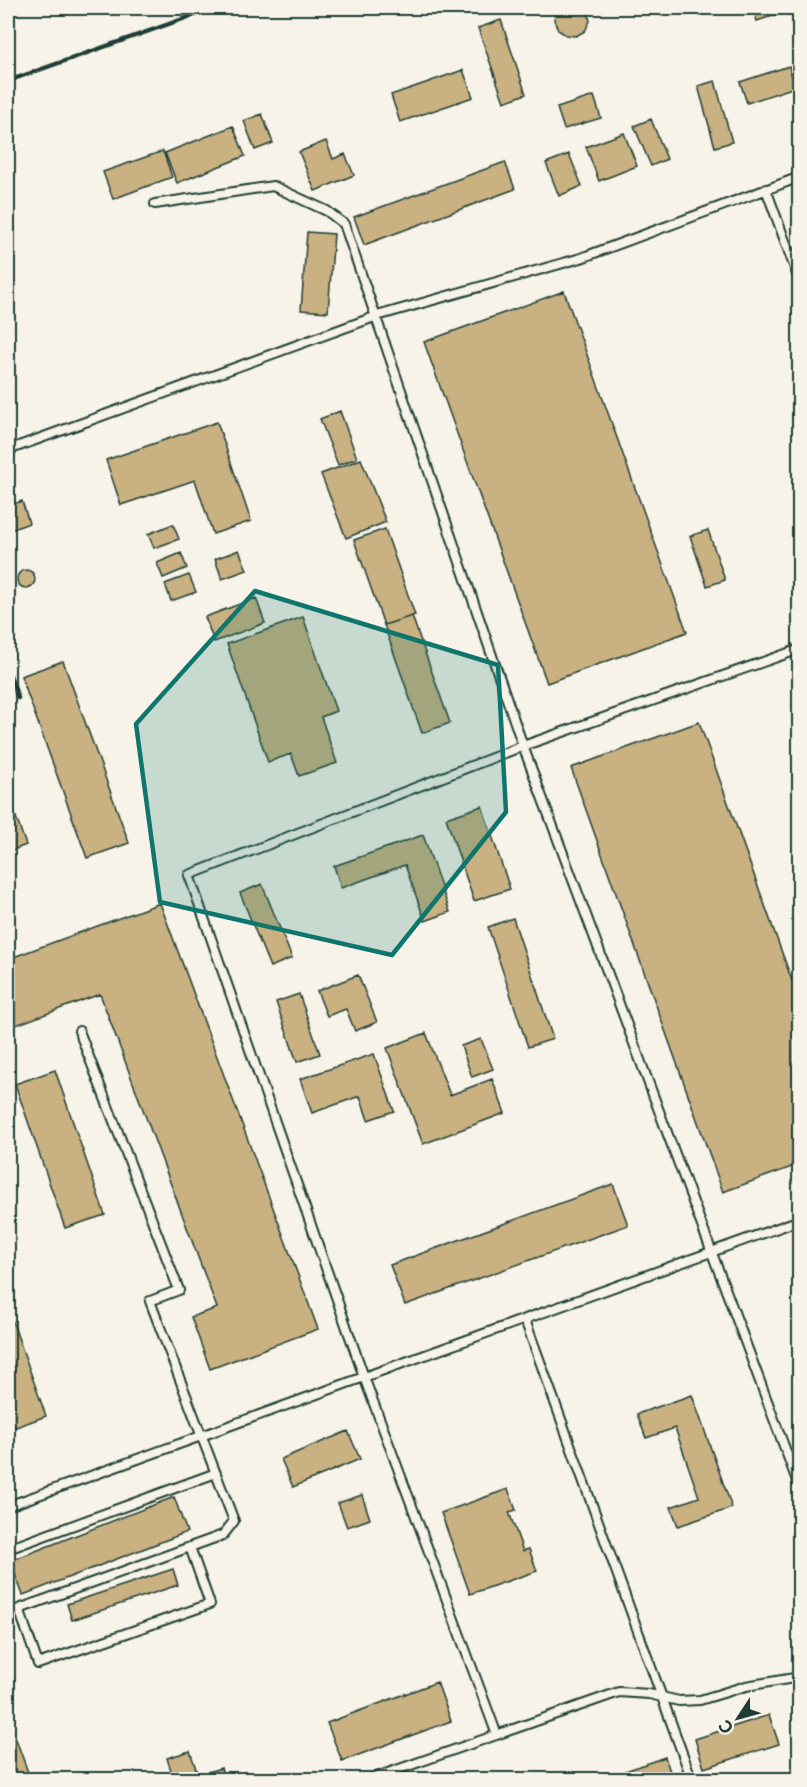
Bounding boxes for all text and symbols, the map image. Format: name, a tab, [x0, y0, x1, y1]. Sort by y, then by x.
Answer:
north arrow	[708, 1688, 768, 1748]
text: С	[712, 1715, 738, 1739]

